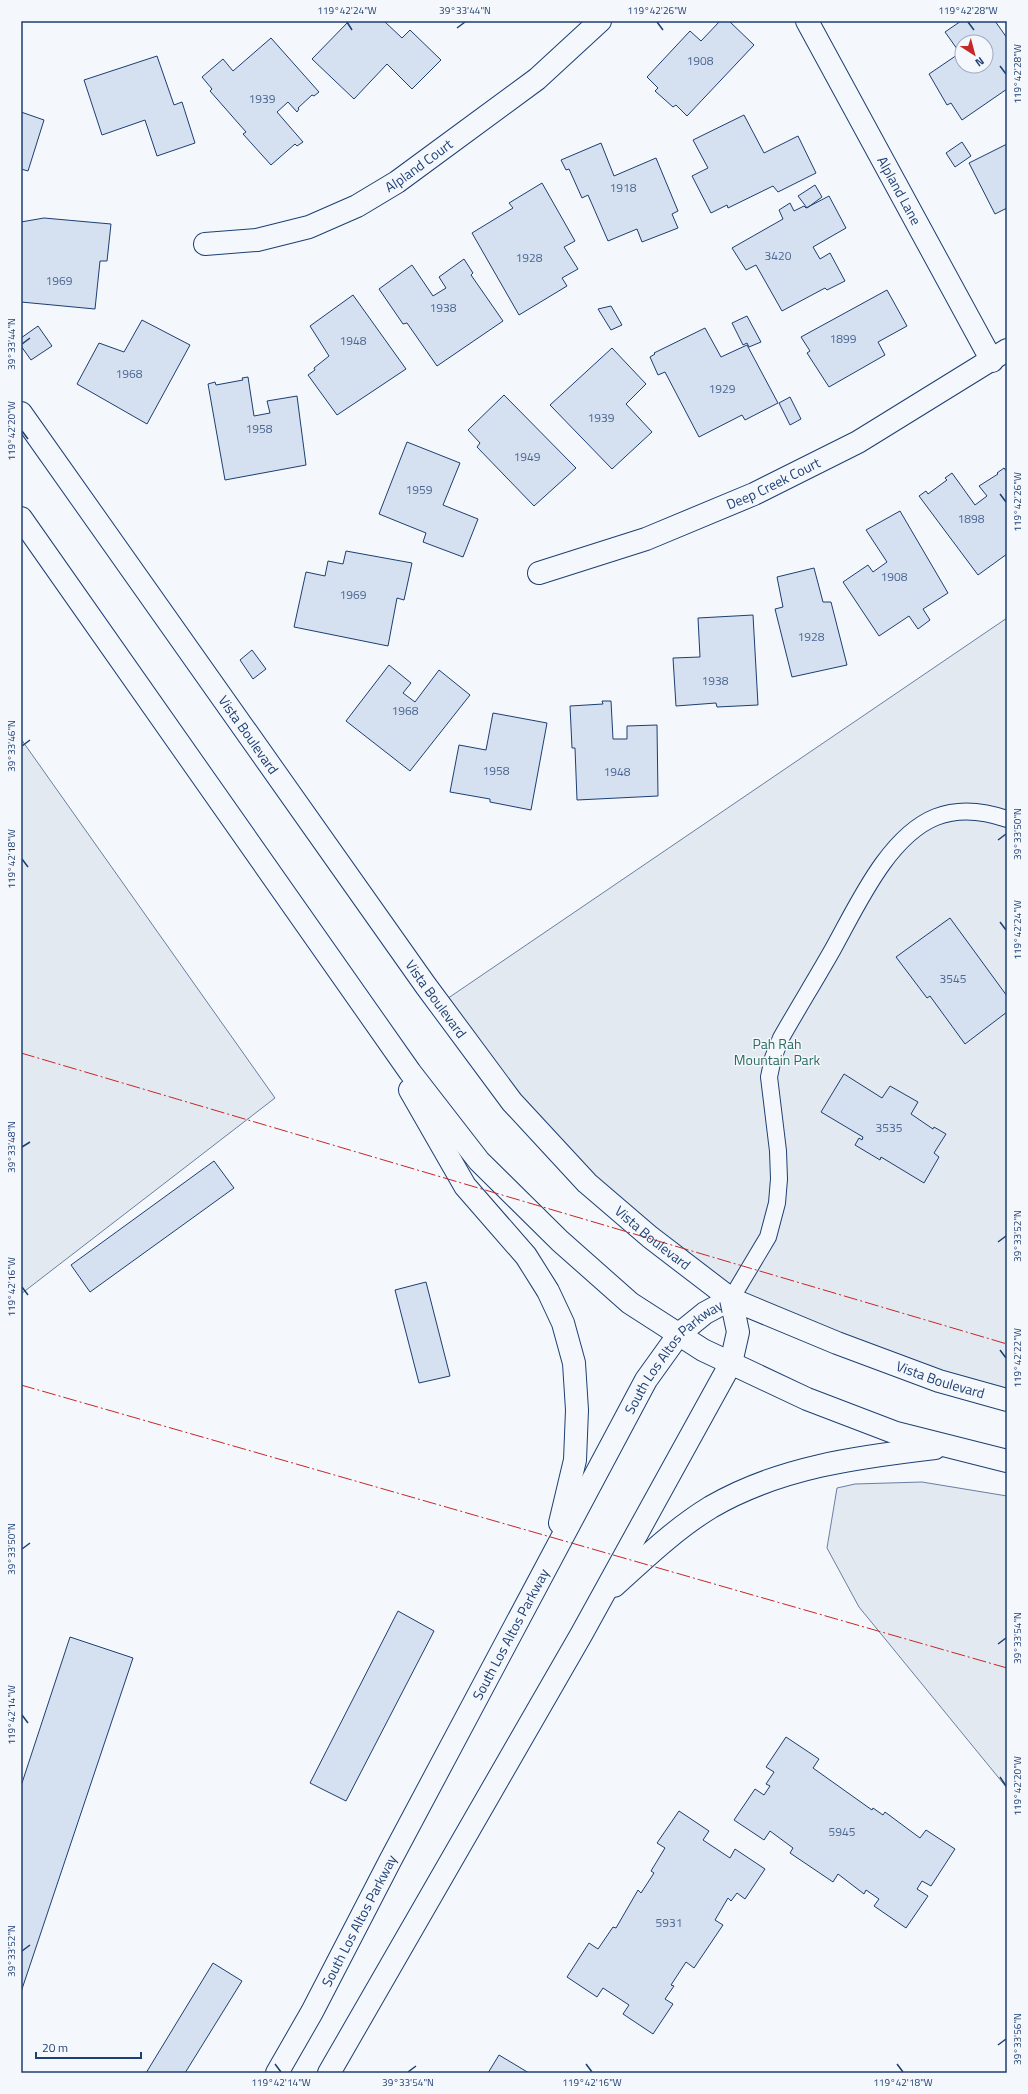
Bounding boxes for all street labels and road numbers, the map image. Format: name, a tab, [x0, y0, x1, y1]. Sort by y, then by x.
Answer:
street label: Alpland Court	[381, 133, 457, 197]
street label: Alpland Lane	[872, 152, 927, 229]
street label: Deep Creek Court	[723, 452, 824, 514]
street label: Vista Boulevard	[214, 691, 284, 778]
street label: Vista Boulevard	[401, 955, 472, 1042]
street label: Vista Boulevard	[610, 1200, 695, 1275]
street label: South Los Altos Parkway	[619, 1294, 727, 1418]
street label: Vista Boulevard	[893, 1355, 987, 1403]
street label: South Los Altos Parkway	[467, 1564, 554, 1704]
street label: South Los Altos Parkway	[316, 1850, 402, 1990]

